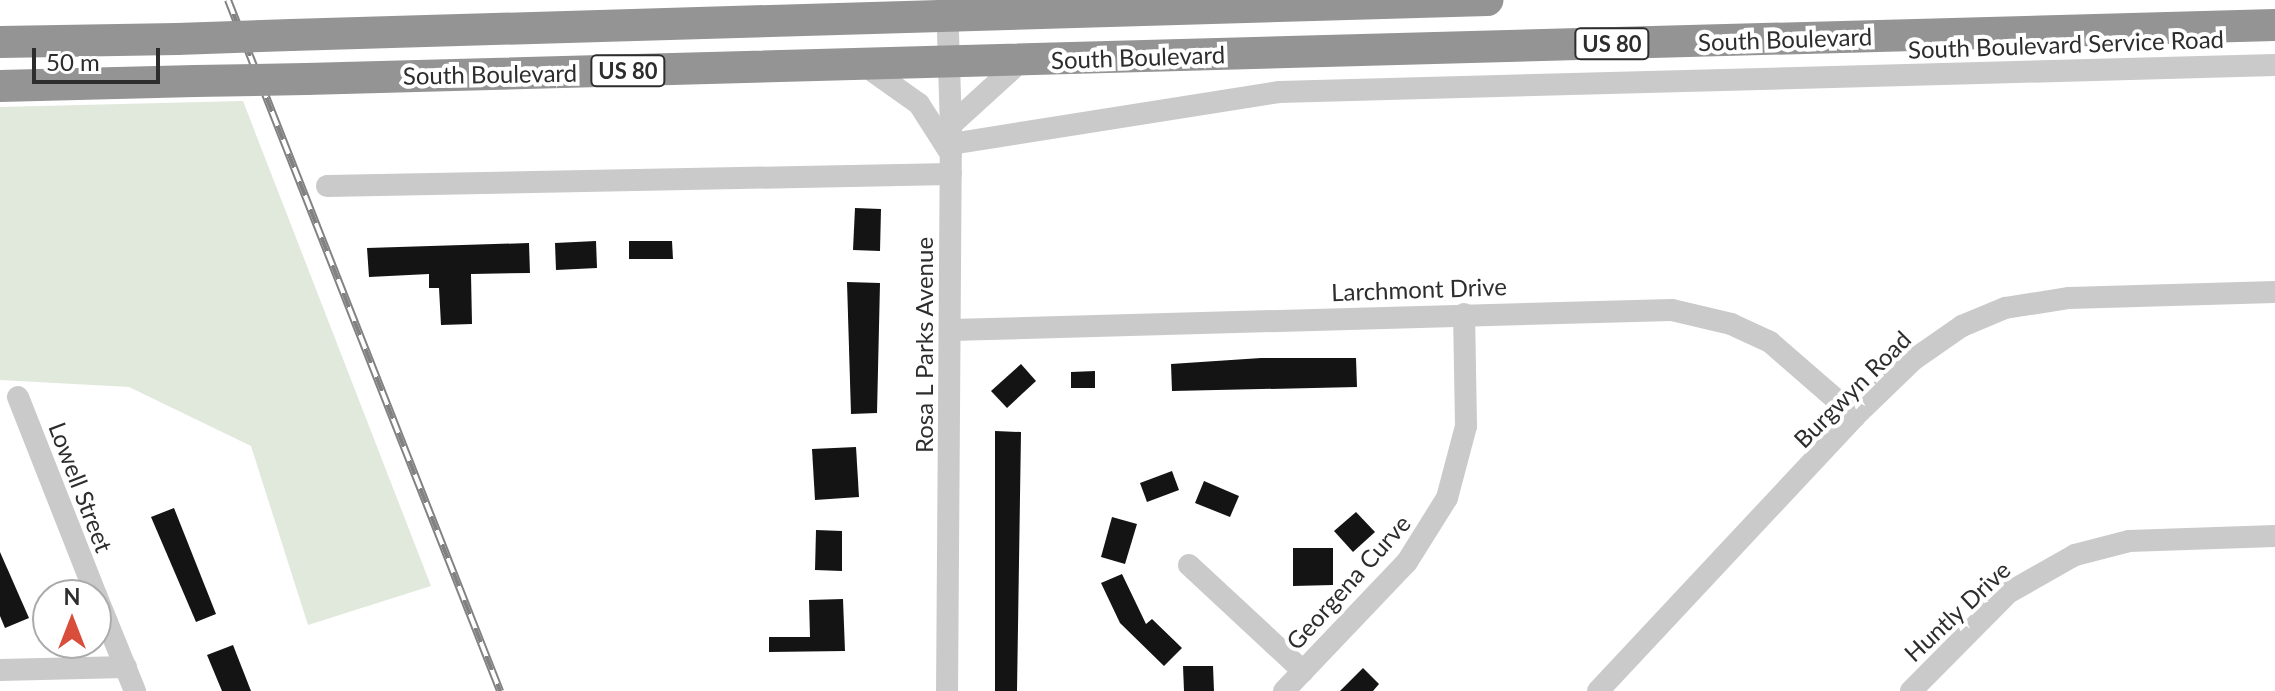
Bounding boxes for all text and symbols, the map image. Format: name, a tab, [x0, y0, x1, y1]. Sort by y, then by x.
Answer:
street label: South Boulevard	[1697, 22, 1873, 56]
street label: South Boulevard Service Road	[1908, 24, 2224, 64]
road number: US 80	[1574, 26, 1650, 62]
scale bar	[36, 32, 164, 82]
street label: South Boulevard	[1050, 40, 1226, 74]
text: 50 m	[46, 47, 100, 76]
road number: US 80	[590, 53, 666, 89]
street label: South Boulevard	[403, 58, 577, 90]
street label: Rosa L Parks Avenue	[910, 236, 938, 454]
street label: Larchmont Drive	[1331, 272, 1507, 306]
street label: Burgwyn Road	[1788, 325, 1916, 453]
street label: Lowell Street	[43, 418, 119, 556]
street label: Georgena Curve	[1280, 509, 1416, 655]
street label: Huntly Drive	[1898, 555, 2016, 667]
north arrow	[32, 579, 112, 659]
text: N	[64, 583, 80, 610]

